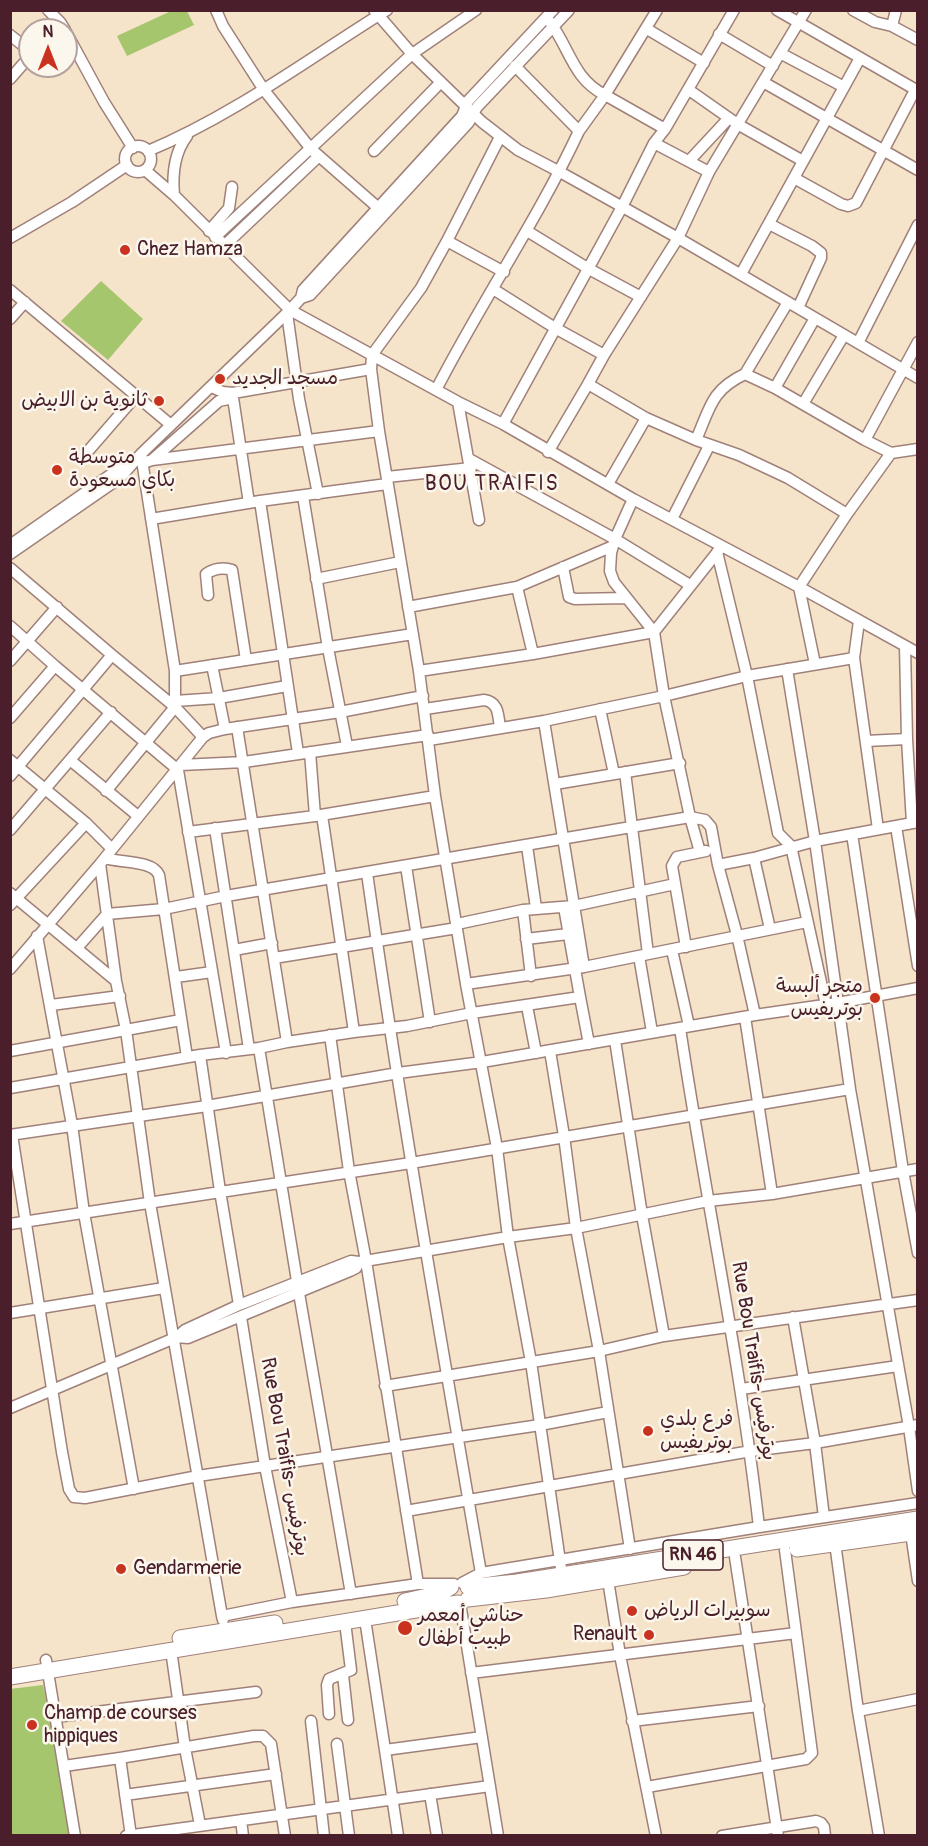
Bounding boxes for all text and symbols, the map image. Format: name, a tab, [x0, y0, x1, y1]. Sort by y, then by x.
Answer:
north arrow	[18, 18, 78, 78]
text: N	[43, 22, 53, 42]
place label: Chez Hamza	[137, 238, 243, 262]
marker: Chez Hamza	[118, 243, 132, 257]
place label: مسجد الجديد	[232, 367, 338, 391]
marker: مسجد الجديد	[213, 372, 227, 386]
place label: ثانوية بن الابيض	[21, 389, 147, 413]
marker: ثانوية بن الابيض	[152, 394, 166, 408]
place label: متوسطة بكاي مسعودة	[69, 446, 175, 493]
marker: متوسطة بكاي مسعودة	[50, 463, 64, 477]
district label: BOU TRAIFIS	[425, 472, 559, 498]
place label: متجر ألبسة بوتريفيس	[776, 975, 863, 1022]
marker: متجر ألبسة بوتريفيس	[868, 991, 882, 1005]
street label: Rue Bou Traifis- بوترفيس	[725, 1260, 781, 1462]
street label: Rue Bou Traifis- بوترفيس	[255, 1356, 313, 1558]
place label: فرع بلدي بوتريفيس	[660, 1408, 733, 1455]
marker: فرع بلدي بوتريفيس	[641, 1424, 655, 1438]
road number: RN 46	[663, 1540, 723, 1570]
place label: Gendarmerie	[133, 1557, 241, 1581]
marker: Gendarmerie	[114, 1562, 128, 1576]
place label: سوبيرات الرياض	[644, 1599, 771, 1623]
place label: حناشي أمعمر طبيب أطفال	[418, 1604, 524, 1651]
marker: سوبيرات الرياض	[625, 1604, 639, 1618]
marker: حناشي أمعمر طبيب أطفال	[396, 1619, 414, 1637]
place label: Renault	[573, 1623, 637, 1647]
marker: Renault	[642, 1628, 656, 1642]
place label: Champ de courses hippiques	[44, 1702, 197, 1749]
marker: Champ de courses hippiques	[25, 1718, 39, 1732]

